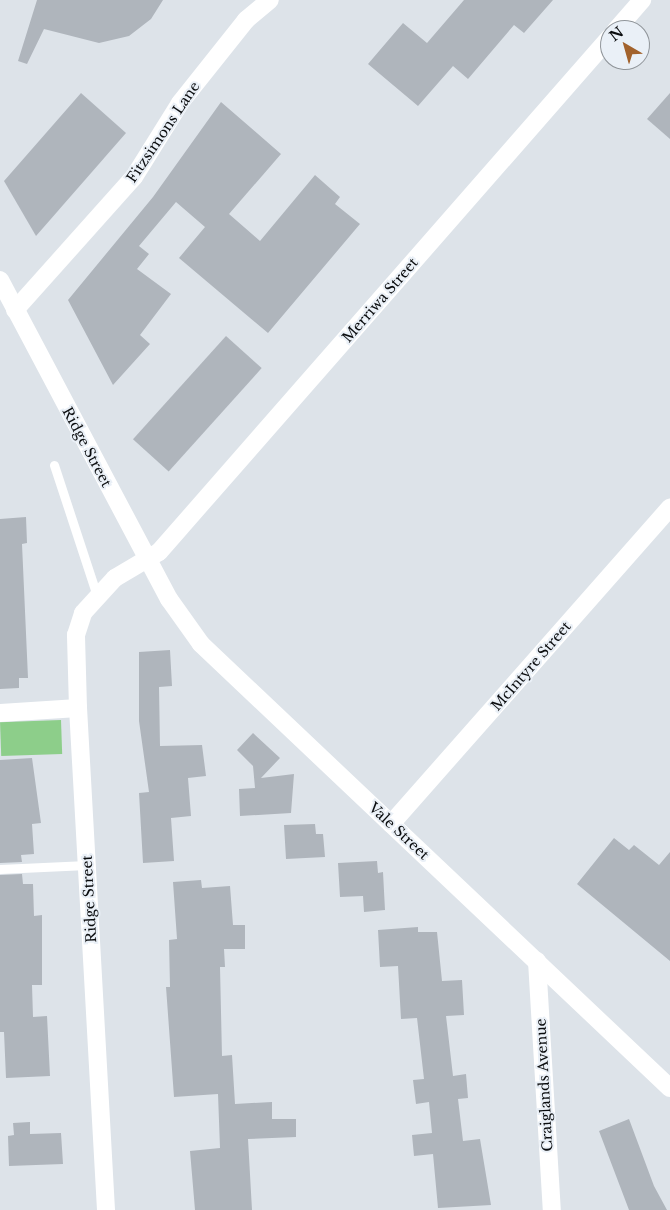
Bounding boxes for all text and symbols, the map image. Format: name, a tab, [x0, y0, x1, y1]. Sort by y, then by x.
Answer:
north arrow	[600, 20, 650, 70]
text: N	[606, 23, 627, 45]
street label: Fitzsimons Lane	[123, 78, 203, 186]
street label: Merriwa Street	[339, 254, 421, 346]
street label: Ridge Street	[59, 404, 115, 490]
street label: McIntyre Street	[488, 618, 574, 714]
street label: Vale Street	[365, 799, 433, 863]
street label: Ridge Street	[78, 855, 100, 943]
street label: Craiglands Avenue	[532, 1018, 556, 1152]

